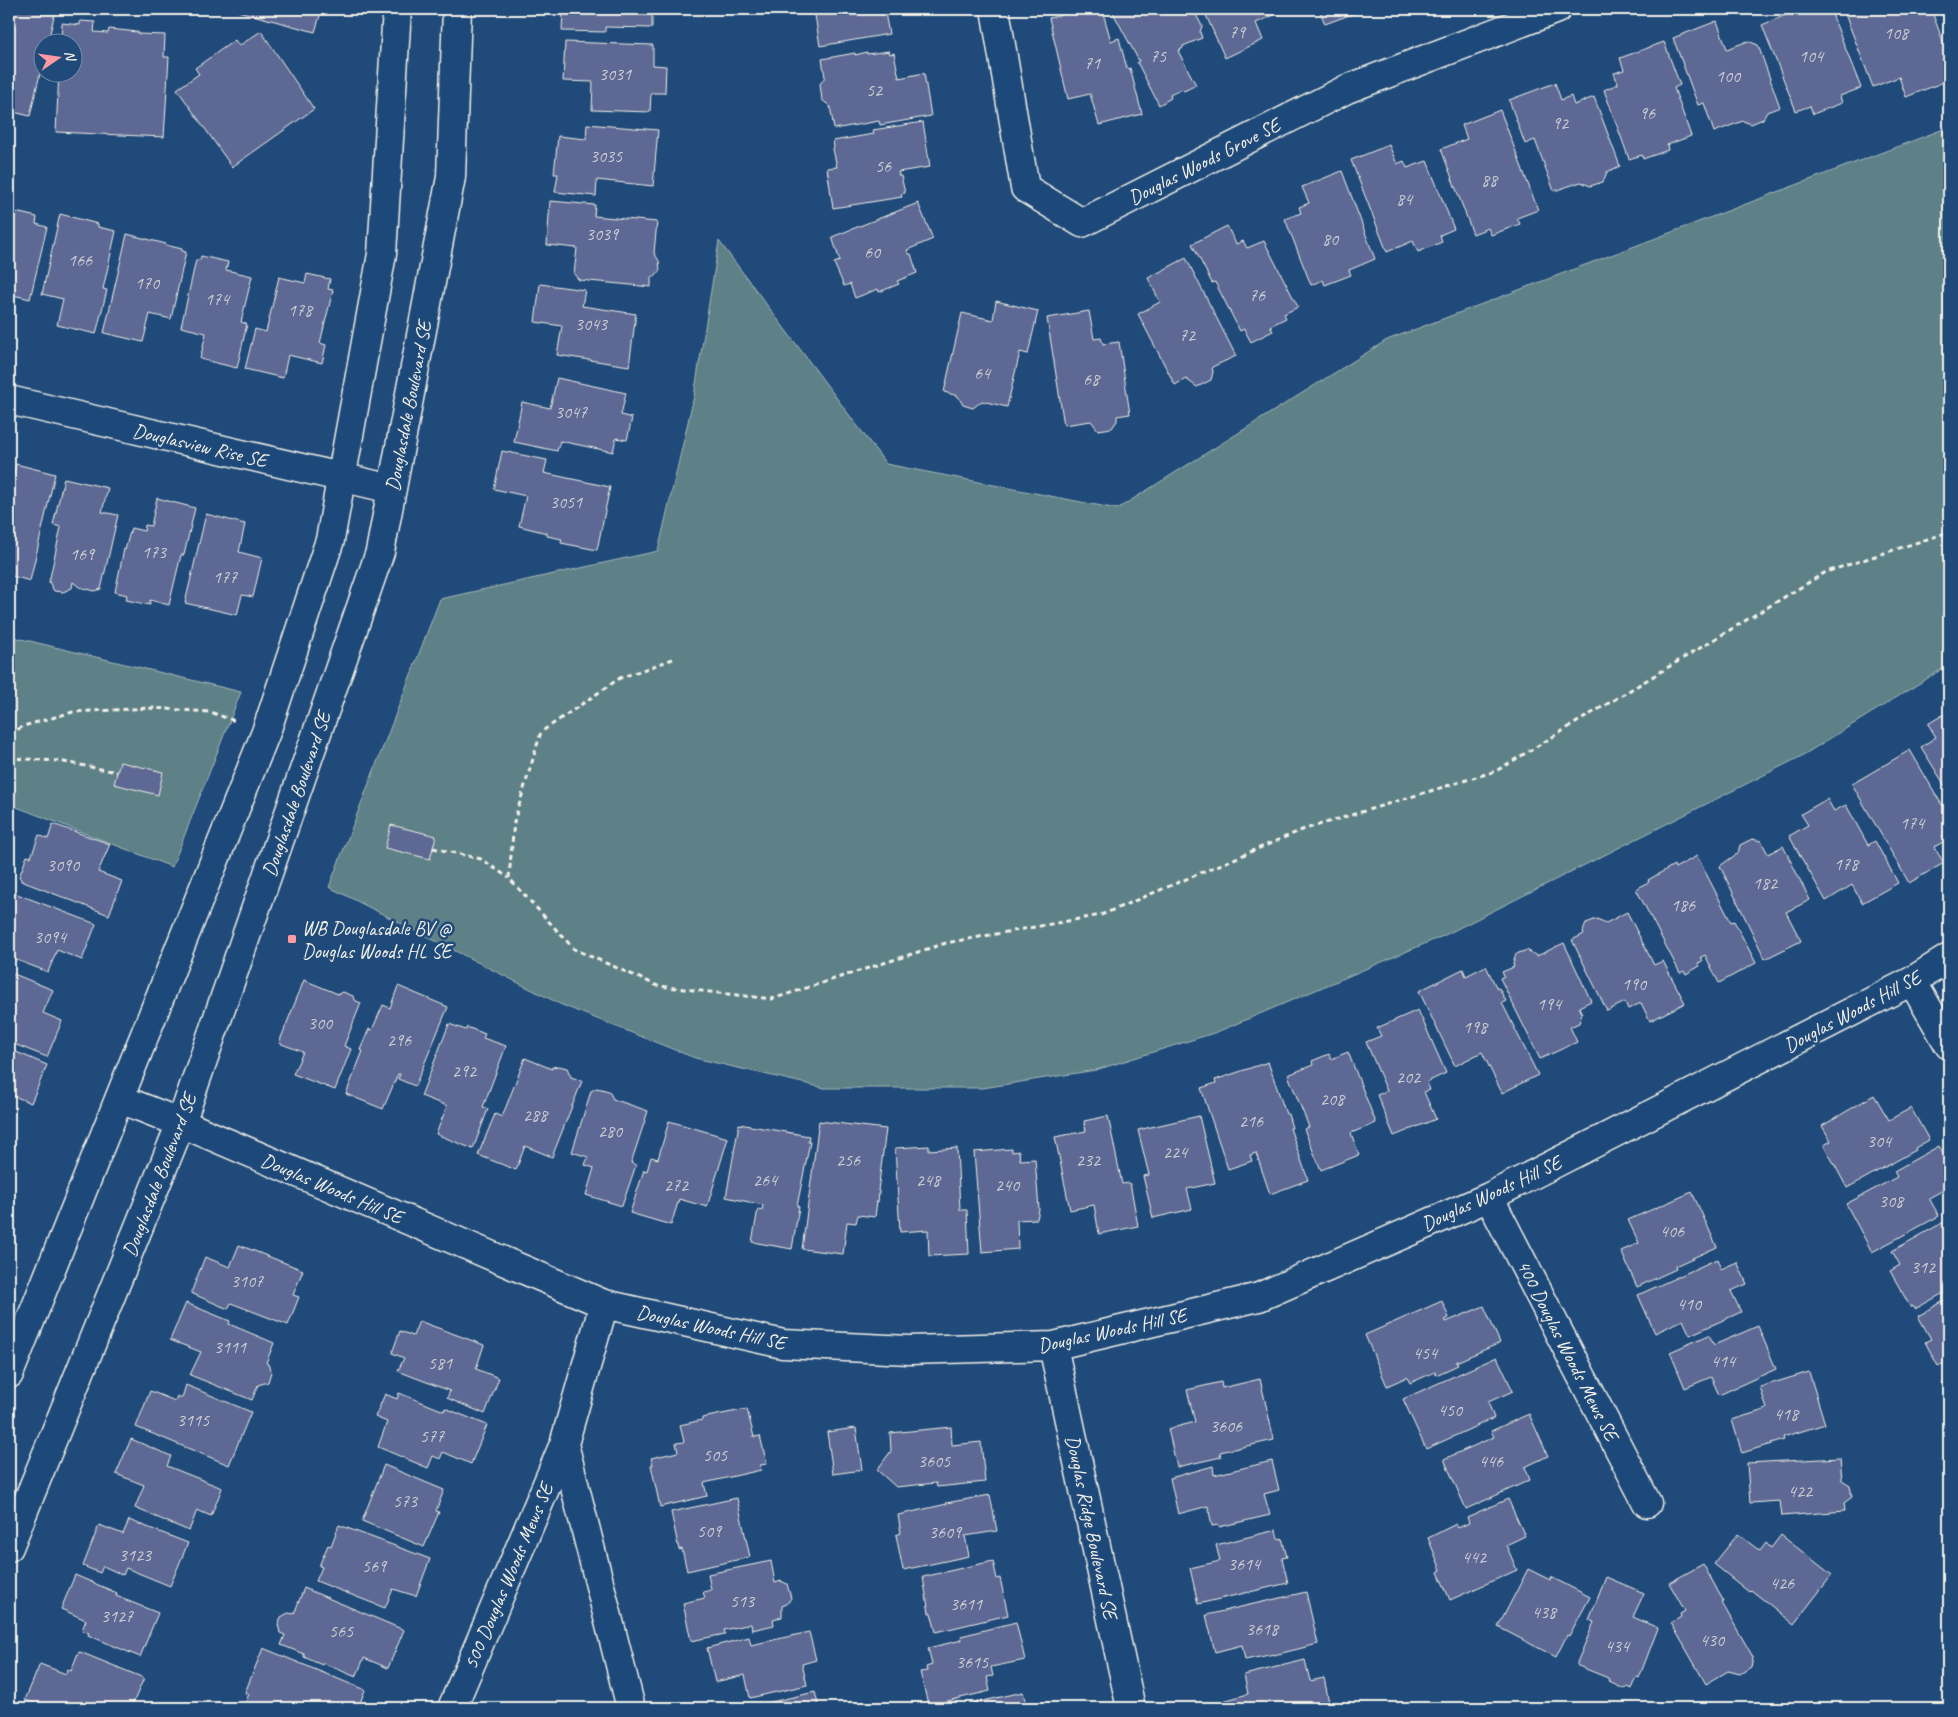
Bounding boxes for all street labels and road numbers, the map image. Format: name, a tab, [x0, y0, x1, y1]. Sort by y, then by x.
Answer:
street label: Douglas Woods Grove SE	[1124, 111, 1286, 210]
street label: Douglasdale Boulevard SE	[380, 317, 438, 493]
street label: Douglasview Rise SE	[130, 418, 272, 474]
street label: Douglasdale Boulevard SE	[257, 706, 337, 880]
street label: Douglas Woods Hill SE	[1780, 964, 1927, 1058]
street label: Douglasdale Boulevard SE	[117, 1088, 203, 1260]
street label: Douglas Woods Hill SE	[257, 1147, 409, 1230]
street label: Douglas Woods Hill SE	[1417, 1149, 1567, 1237]
street label: 400 Douglas Woods Mews SE	[1511, 1256, 1625, 1447]
street label: Douglas Woods Hill SE	[634, 1300, 790, 1356]
street label: Douglas Woods Hill SE	[1035, 1302, 1191, 1358]
street label: Douglas Ridge Boulevard SE	[1060, 1433, 1124, 1623]
street label: 500 Douglas Woods Mews SE	[458, 1477, 560, 1673]

